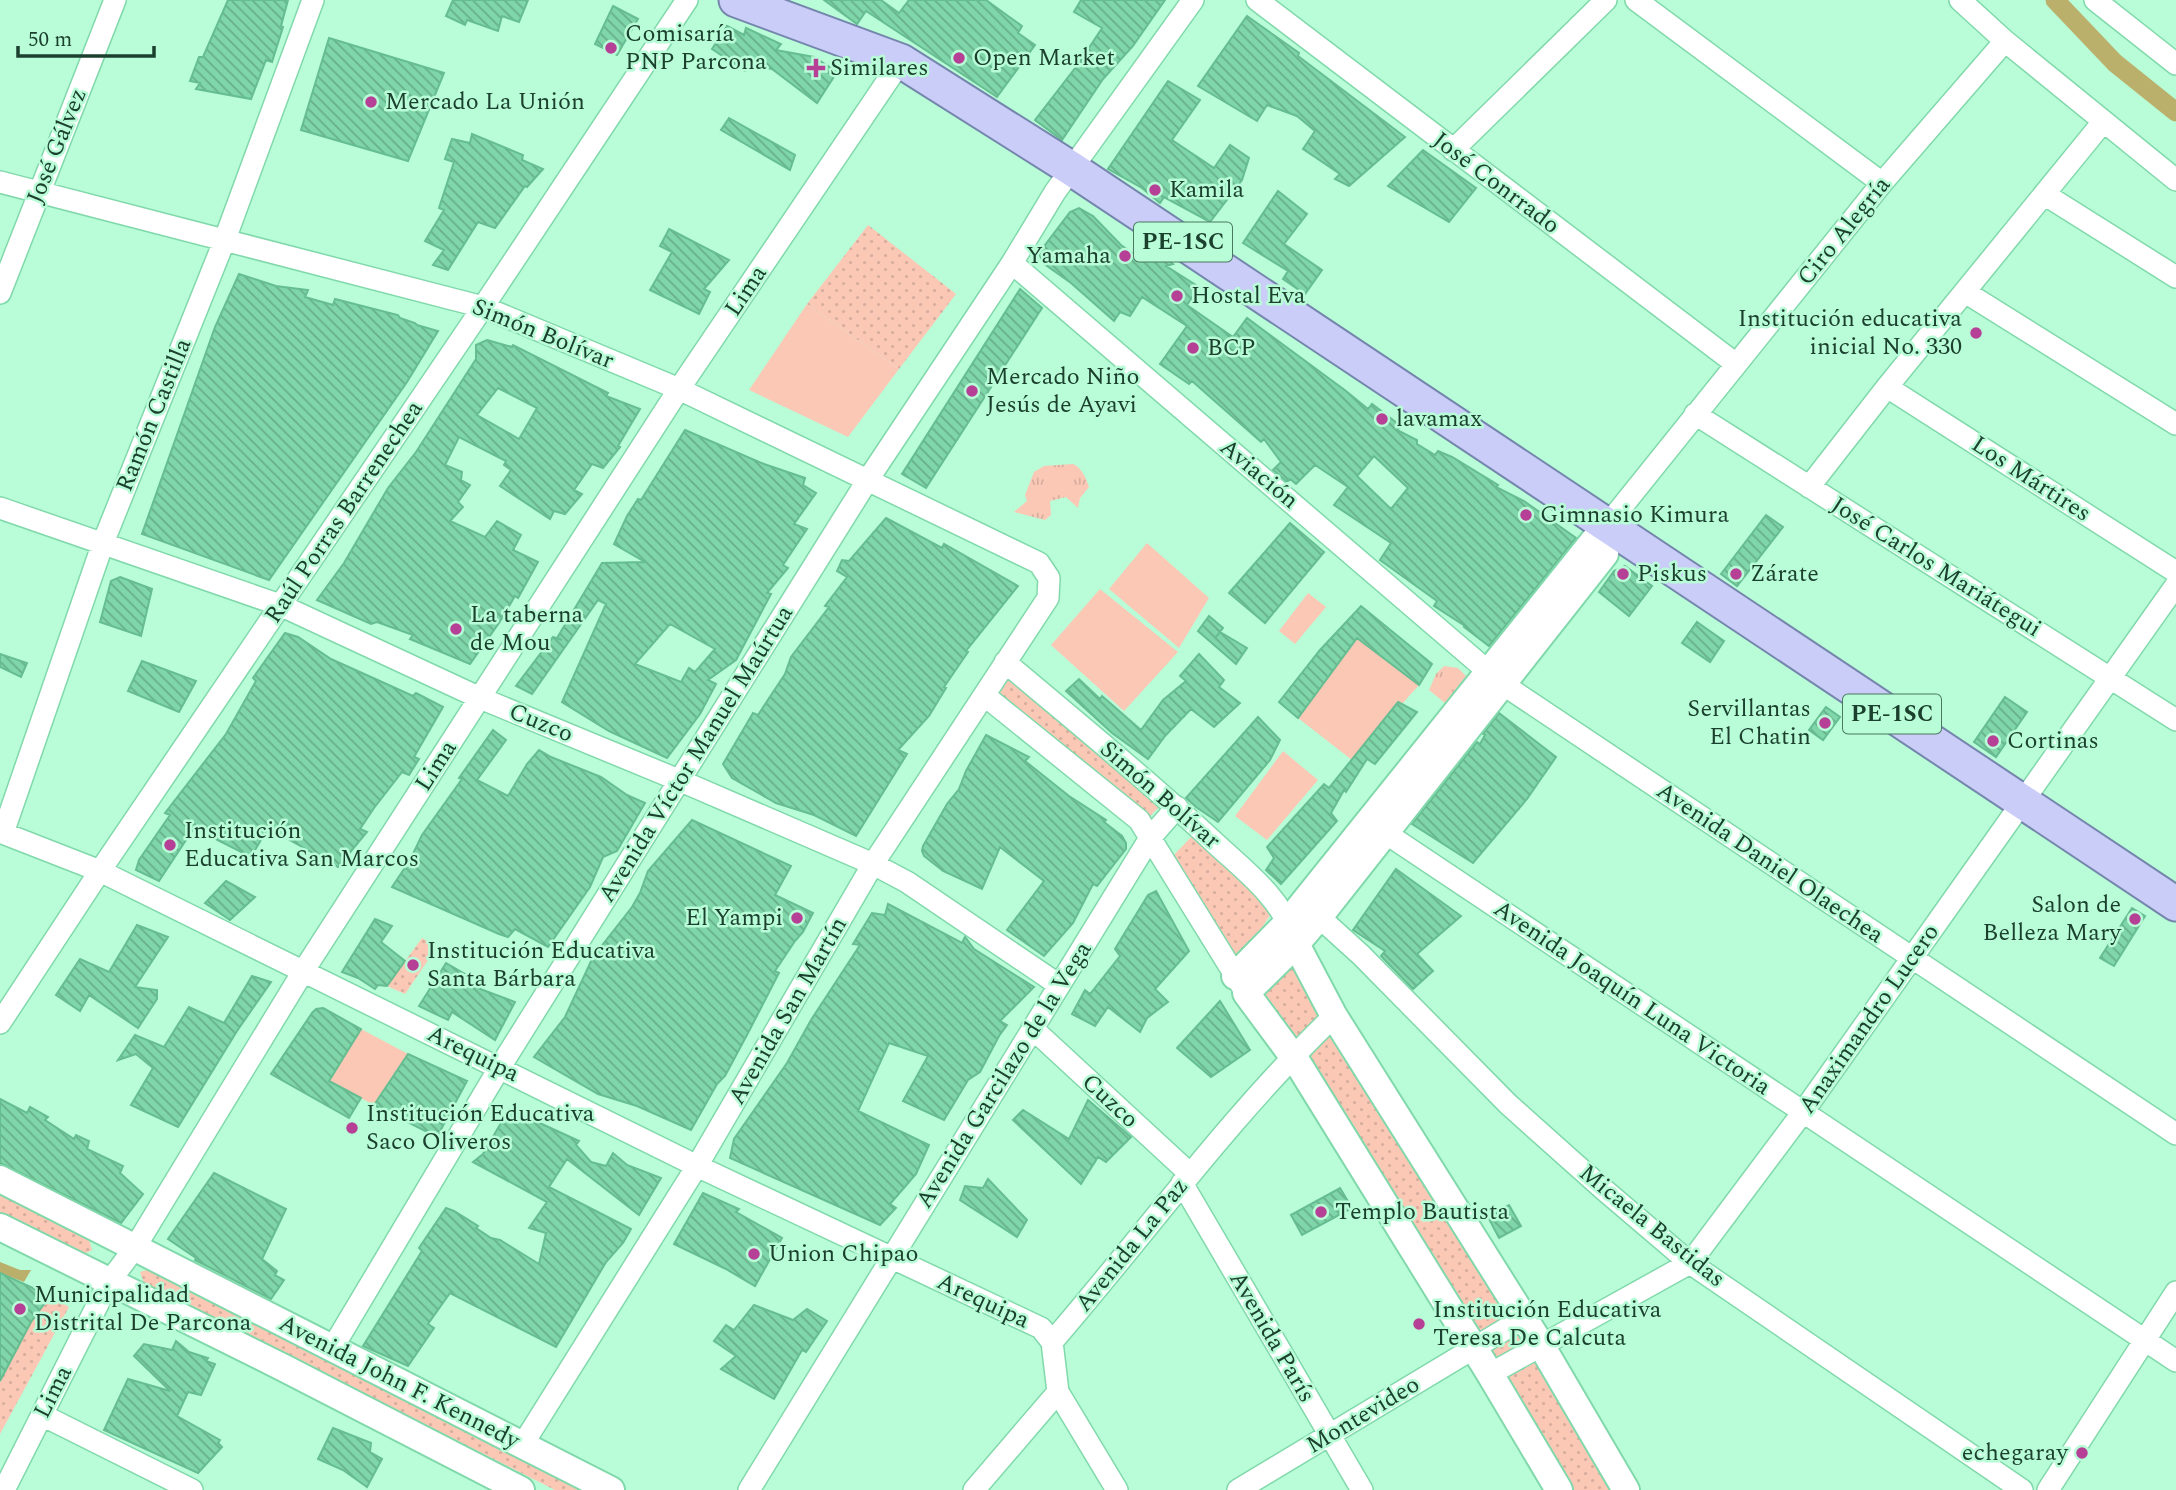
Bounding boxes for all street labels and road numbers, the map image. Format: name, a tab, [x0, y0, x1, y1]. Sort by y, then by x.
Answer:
street label: José Gálvez	[18, 83, 96, 209]
street label: José Conrrado	[1425, 123, 1567, 243]
street label: Ciro Alegría	[1789, 168, 1900, 293]
road number: PE-1SC	[1134, 222, 1232, 262]
street label: Lima	[716, 258, 776, 324]
street label: Simón Bolívar	[467, 289, 619, 379]
street label: Ramón Castilla	[107, 333, 201, 497]
street label: Raúl Porras Barrenechea	[256, 393, 432, 631]
street label: Los Mártires	[1964, 427, 2098, 531]
street label: Aviación	[1212, 430, 1306, 518]
street label: José Carlos Mariátegui	[1824, 487, 2048, 647]
street label: Avenida Víctor Manuel Maúrtua	[589, 598, 803, 910]
street label: Cuzco	[503, 694, 579, 752]
road number: PE-1SC	[1843, 694, 1941, 734]
street label: Simón Bolívar	[1092, 732, 1228, 858]
street label: Lima	[406, 733, 466, 799]
street label: Avenida Daniel Olaechea	[1649, 773, 1891, 953]
street label: Avenida Joaquín Luna Victoria	[1486, 891, 1778, 1105]
street label: Avenida San Martín	[719, 910, 857, 1112]
street label: Anaximandro Lucero	[1790, 916, 1948, 1122]
street label: Avenida Garcilazo de la Vega	[907, 934, 1101, 1215]
street label: Arequipa	[421, 1016, 526, 1092]
street label: Cuzco	[1073, 1065, 1147, 1137]
street label: Micaela Bastidas	[1571, 1156, 1733, 1296]
street label: Avenida La Paz	[1067, 1170, 1197, 1320]
street label: Arequipa	[931, 1264, 1036, 1338]
street label: Avenida París	[1220, 1264, 1324, 1410]
street label: Avenida John F. Kennedy	[272, 1305, 527, 1459]
street label: Lima	[24, 1359, 82, 1425]
street label: Montevideo	[1299, 1367, 1427, 1463]

